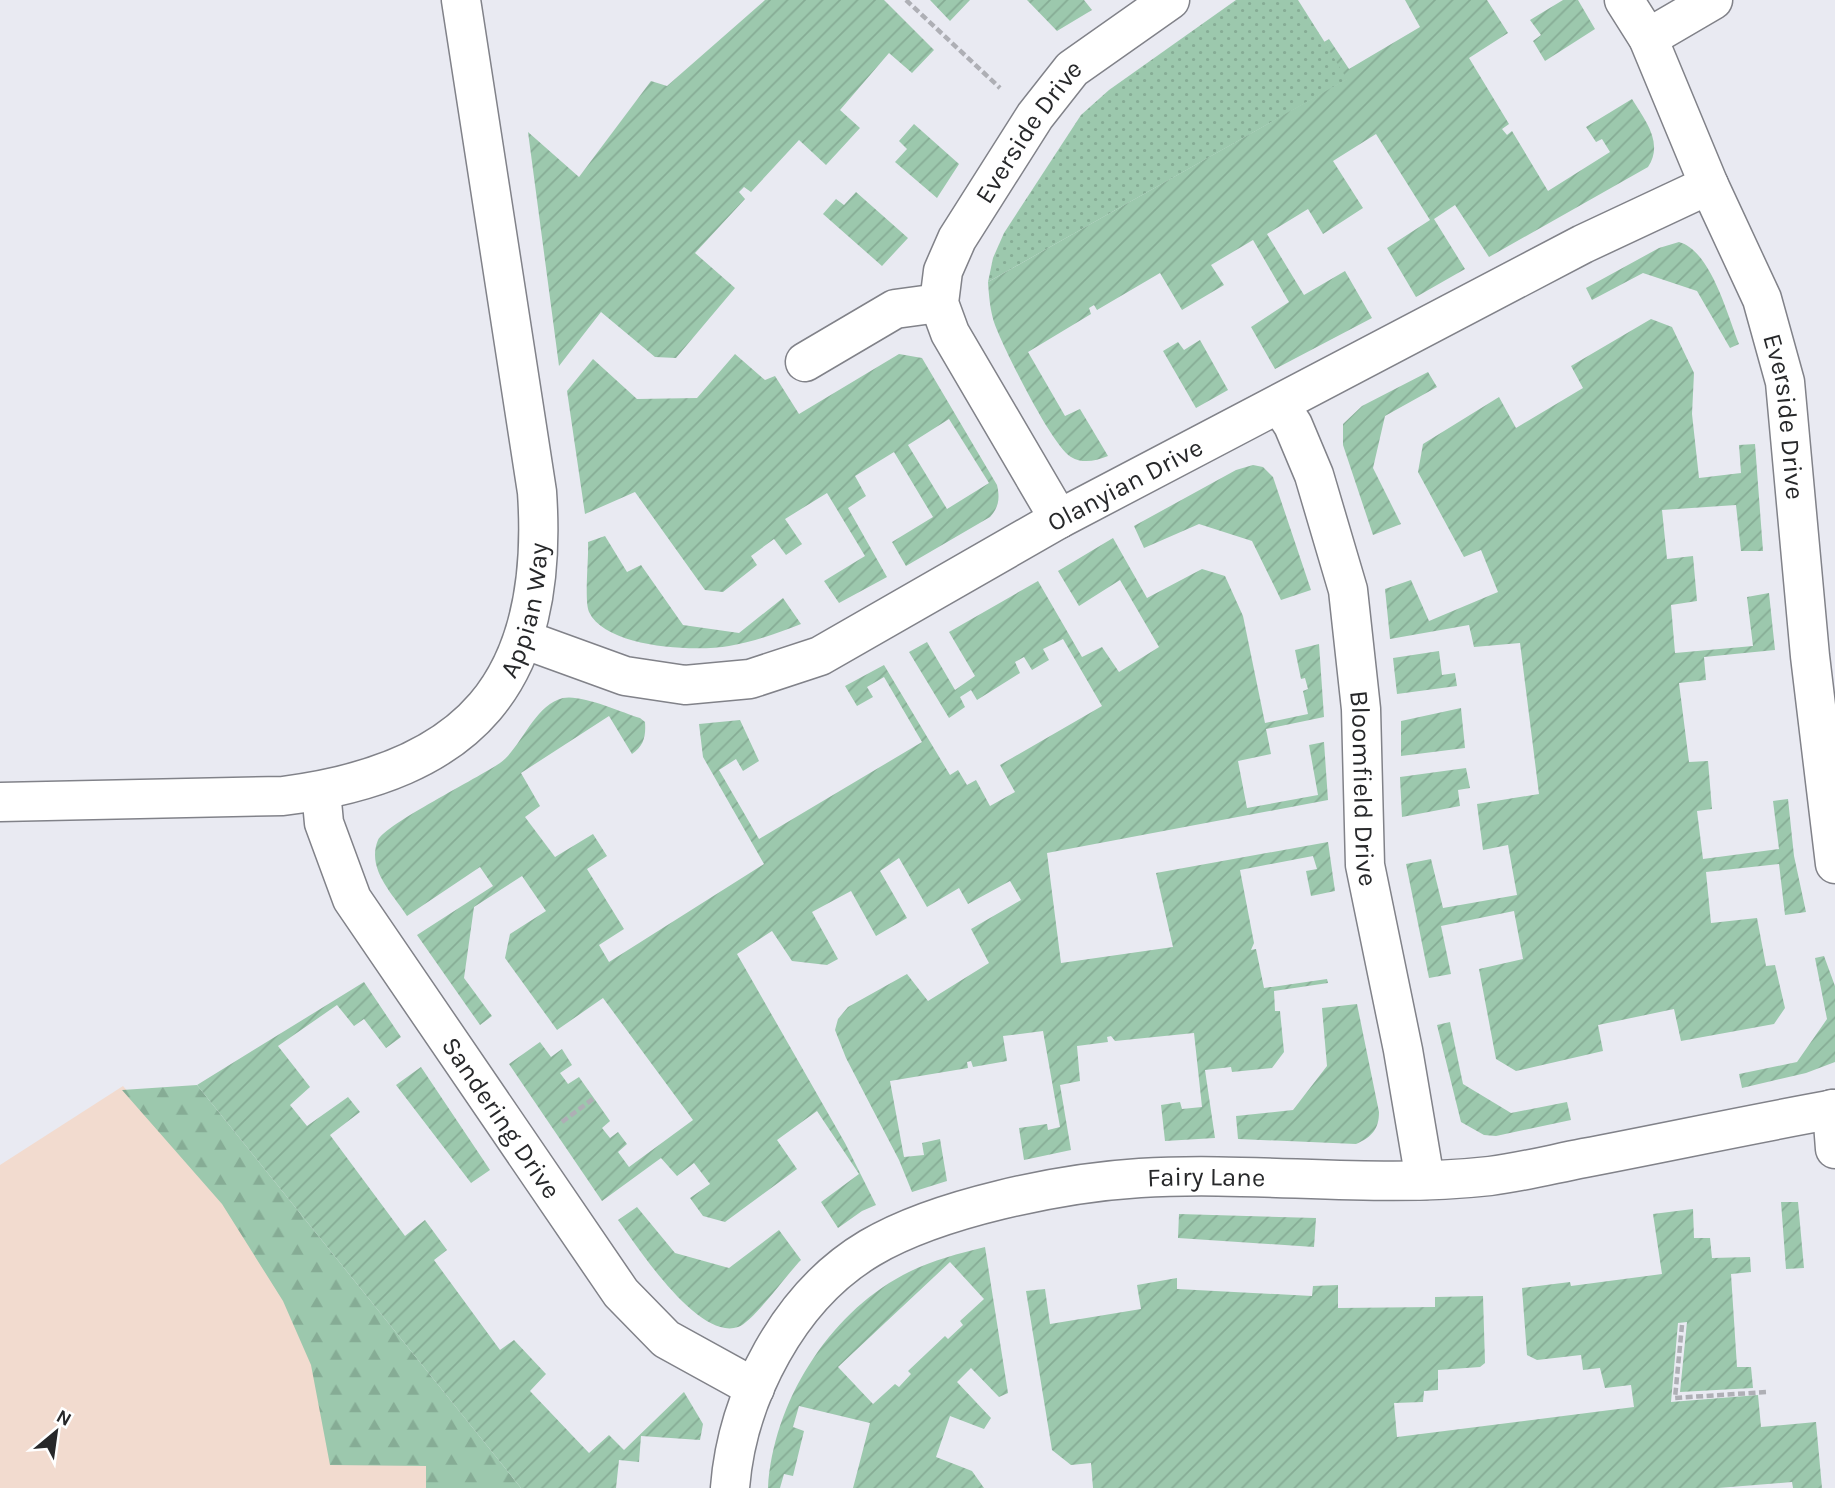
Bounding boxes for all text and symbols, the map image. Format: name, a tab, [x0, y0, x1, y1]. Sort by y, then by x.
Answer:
street label: Everside Drive	[969, 52, 1087, 209]
street label: Everside Drive	[1756, 330, 1811, 501]
street label: Olanyian Drive	[1042, 431, 1208, 538]
street label: Appian Way	[493, 542, 554, 683]
street label: Bloomfield Drive	[1343, 689, 1384, 889]
street label: Sandering Drive	[435, 1031, 567, 1205]
street label: Fairy Lane	[1146, 1161, 1266, 1194]
north arrow	[21, 1397, 91, 1467]
text: N	[52, 1405, 75, 1431]

